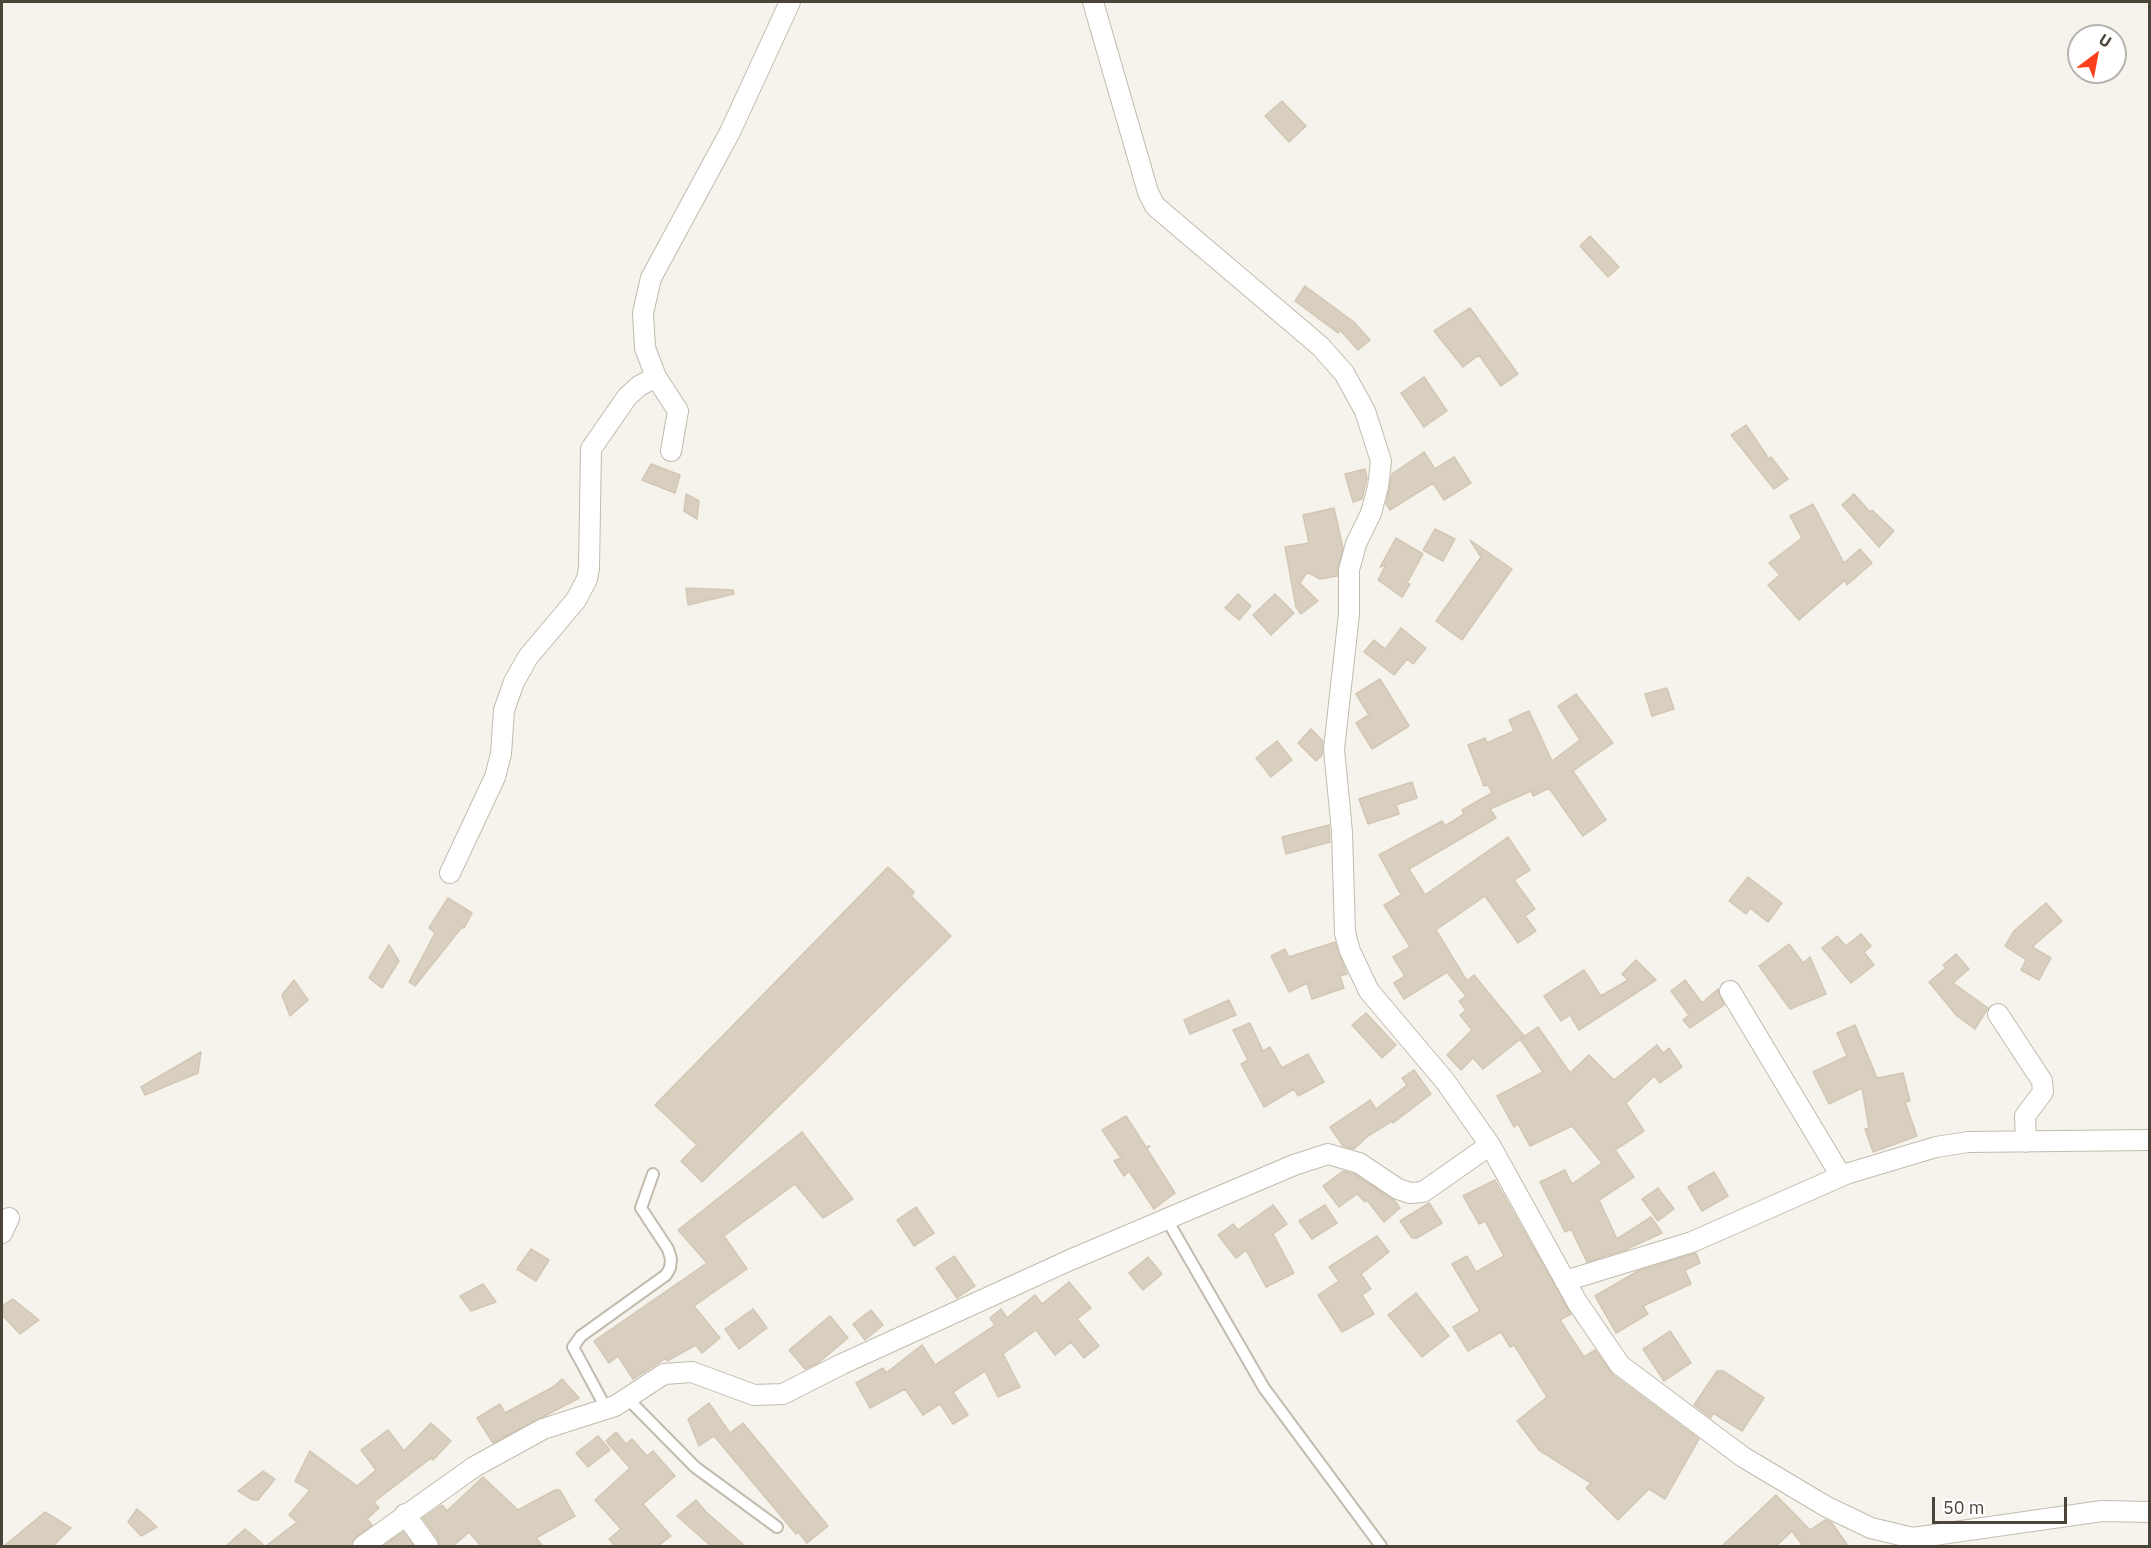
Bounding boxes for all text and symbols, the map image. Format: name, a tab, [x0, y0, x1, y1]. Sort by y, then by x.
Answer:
north arrow	[2067, 24, 2127, 84]
text: U	[2095, 29, 2115, 52]
scale bar	[1935, 1485, 2070, 1523]
text: 50 m	[1943, 1496, 1985, 1519]

